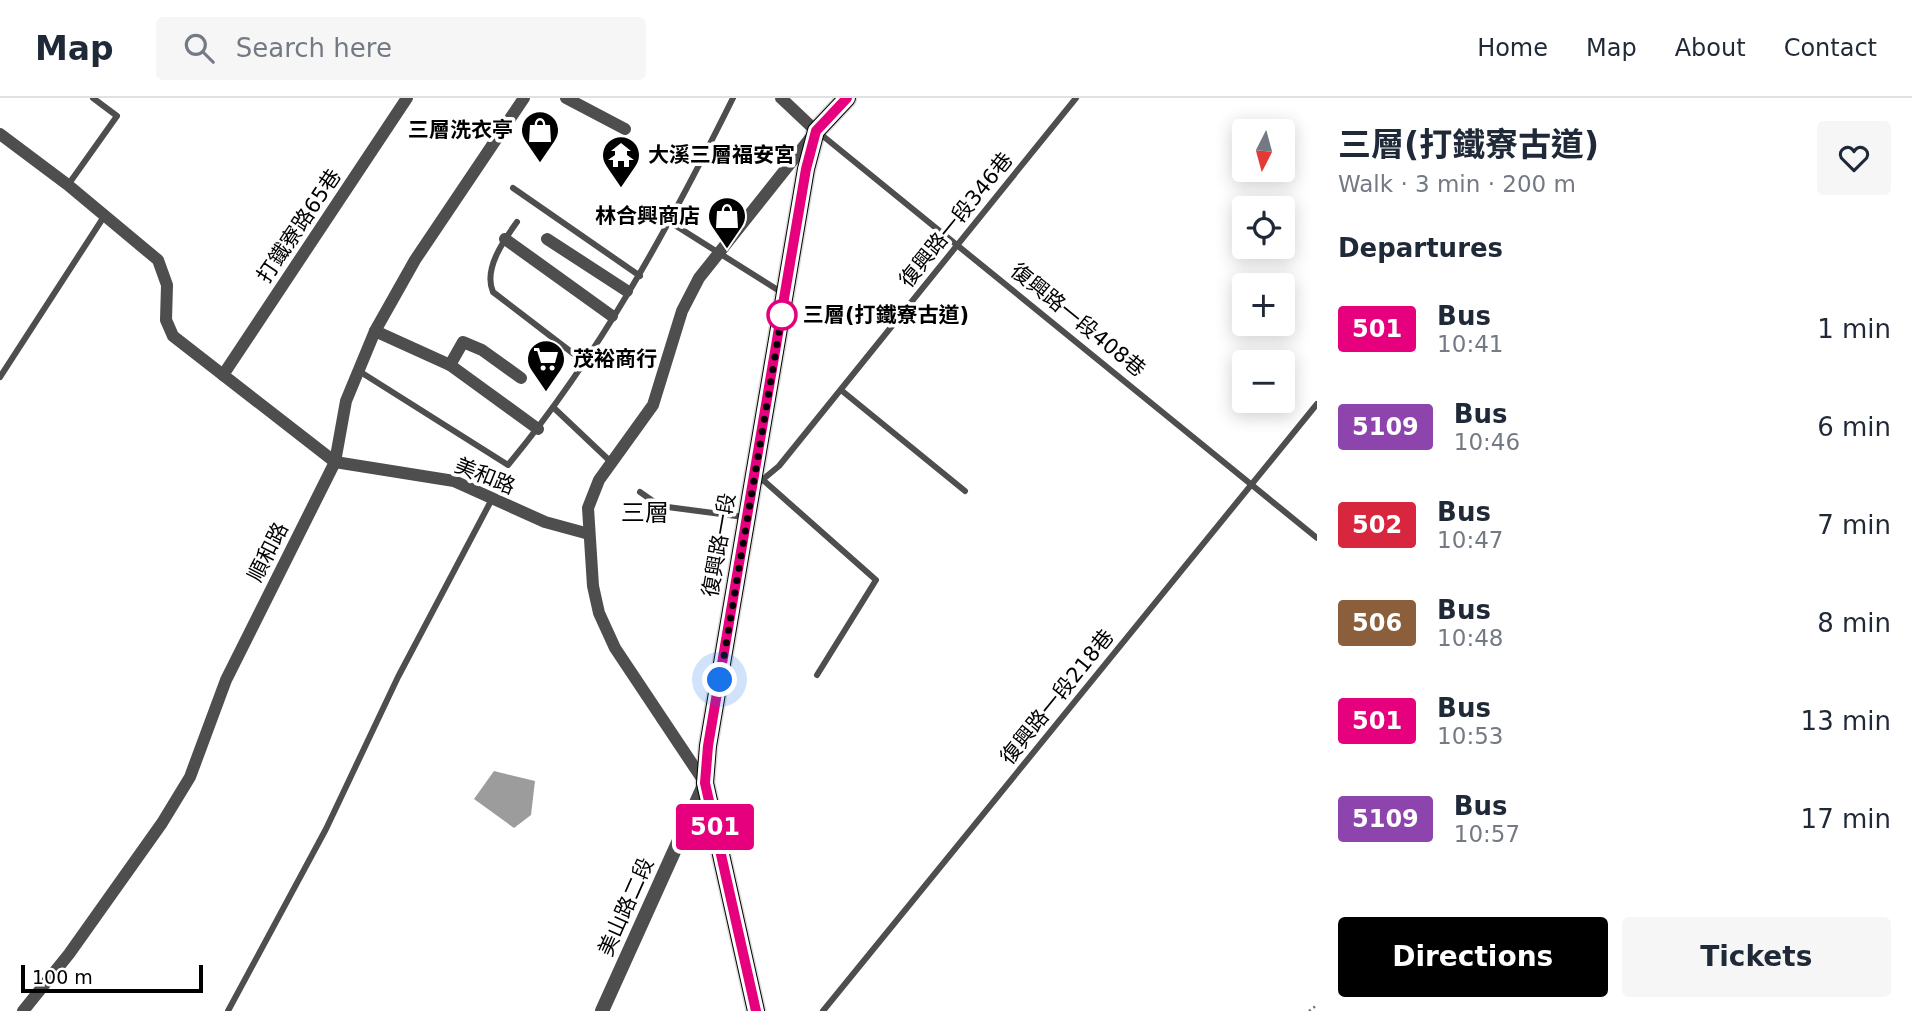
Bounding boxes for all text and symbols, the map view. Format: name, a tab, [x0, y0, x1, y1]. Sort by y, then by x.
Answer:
search box	[156, 17, 646, 80]
text: Map	[35, 29, 114, 68]
icon: search	[180, 29, 218, 67]
text: Search here	[236, 33, 392, 63]
text: Home	[1477, 34, 1548, 62]
text: Map	[1586, 34, 1637, 62]
text: About	[1675, 34, 1746, 62]
text: Contact	[1784, 34, 1877, 62]
shop icon: 三層洗衣亭	[519, 109, 561, 164]
place label: 三層洗衣亭	[408, 118, 513, 142]
north arrow	[1232, 119, 1295, 182]
map controls	[1232, 119, 1295, 413]
button: heart	[1817, 121, 1891, 195]
text: 三層(打鐵寮古道)	[1338, 125, 1599, 164]
temple icon: 大溪三層福安宮	[600, 134, 642, 189]
place label: 大溪三層福安宮	[648, 143, 795, 167]
street label: 復興路一段346巷	[894, 148, 1018, 292]
street label: 打鐵寮路65巷	[252, 165, 346, 287]
text: Walk · 3 min · 200 m	[1338, 171, 1576, 197]
shop icon: 林合興商店	[706, 195, 748, 250]
button: locate	[1232, 196, 1295, 259]
place label: 林合興商店	[595, 204, 700, 228]
text: Departures	[1338, 233, 1503, 263]
street label: 復興路一段408巷	[1006, 258, 1150, 382]
button: +	[1232, 273, 1295, 336]
marker: 三層(打鐵寮古道)	[767, 300, 797, 330]
text: Bus	[1437, 301, 1491, 331]
place label: 三層(打鐵寮古道)	[803, 303, 969, 327]
text: 1 min	[1817, 314, 1891, 344]
text: 501	[1352, 315, 1402, 343]
text: 10:41	[1437, 331, 1503, 357]
supermarket icon: 茂裕商行	[525, 338, 567, 393]
place label: 茂裕商行	[573, 347, 657, 371]
button: −	[1232, 350, 1295, 413]
text: Bus	[1454, 399, 1508, 429]
text: 6 min	[1817, 412, 1891, 442]
text: 5109	[1352, 413, 1419, 441]
text: 10:46	[1454, 429, 1520, 455]
street label: 美和路	[451, 453, 519, 499]
street label: 復興路一段	[698, 491, 740, 599]
text: Bus	[1437, 497, 1491, 527]
district label: 三層	[621, 499, 669, 527]
text: 7 min	[1817, 510, 1891, 540]
text: 502	[1352, 511, 1402, 539]
street label: 順和路	[243, 518, 293, 586]
text: 10:47	[1437, 527, 1503, 553]
text: Bus	[1437, 595, 1491, 625]
text: 8 min	[1817, 608, 1891, 638]
text: 506	[1352, 609, 1402, 637]
street label: 復興路一段218巷	[995, 625, 1119, 769]
text: 10:48	[1437, 625, 1503, 651]
your location	[702, 662, 737, 697]
text: Bus	[1437, 693, 1491, 723]
text: 13 min	[1801, 706, 1891, 736]
text: 501	[1352, 707, 1402, 735]
text: 10:53	[1437, 723, 1503, 749]
text: Bus	[1454, 791, 1508, 821]
line badge: 501	[675, 804, 755, 850]
text: 17 min	[1801, 804, 1891, 834]
text: 5109	[1352, 805, 1419, 833]
text: 501	[690, 813, 740, 841]
text: 10:57	[1454, 821, 1520, 847]
street label: 美山路二段	[594, 854, 658, 960]
button: Directions	[1338, 917, 1608, 997]
button: Tickets	[1622, 917, 1891, 997]
scale bar	[21, 962, 203, 994]
text: 100 m	[32, 966, 93, 988]

